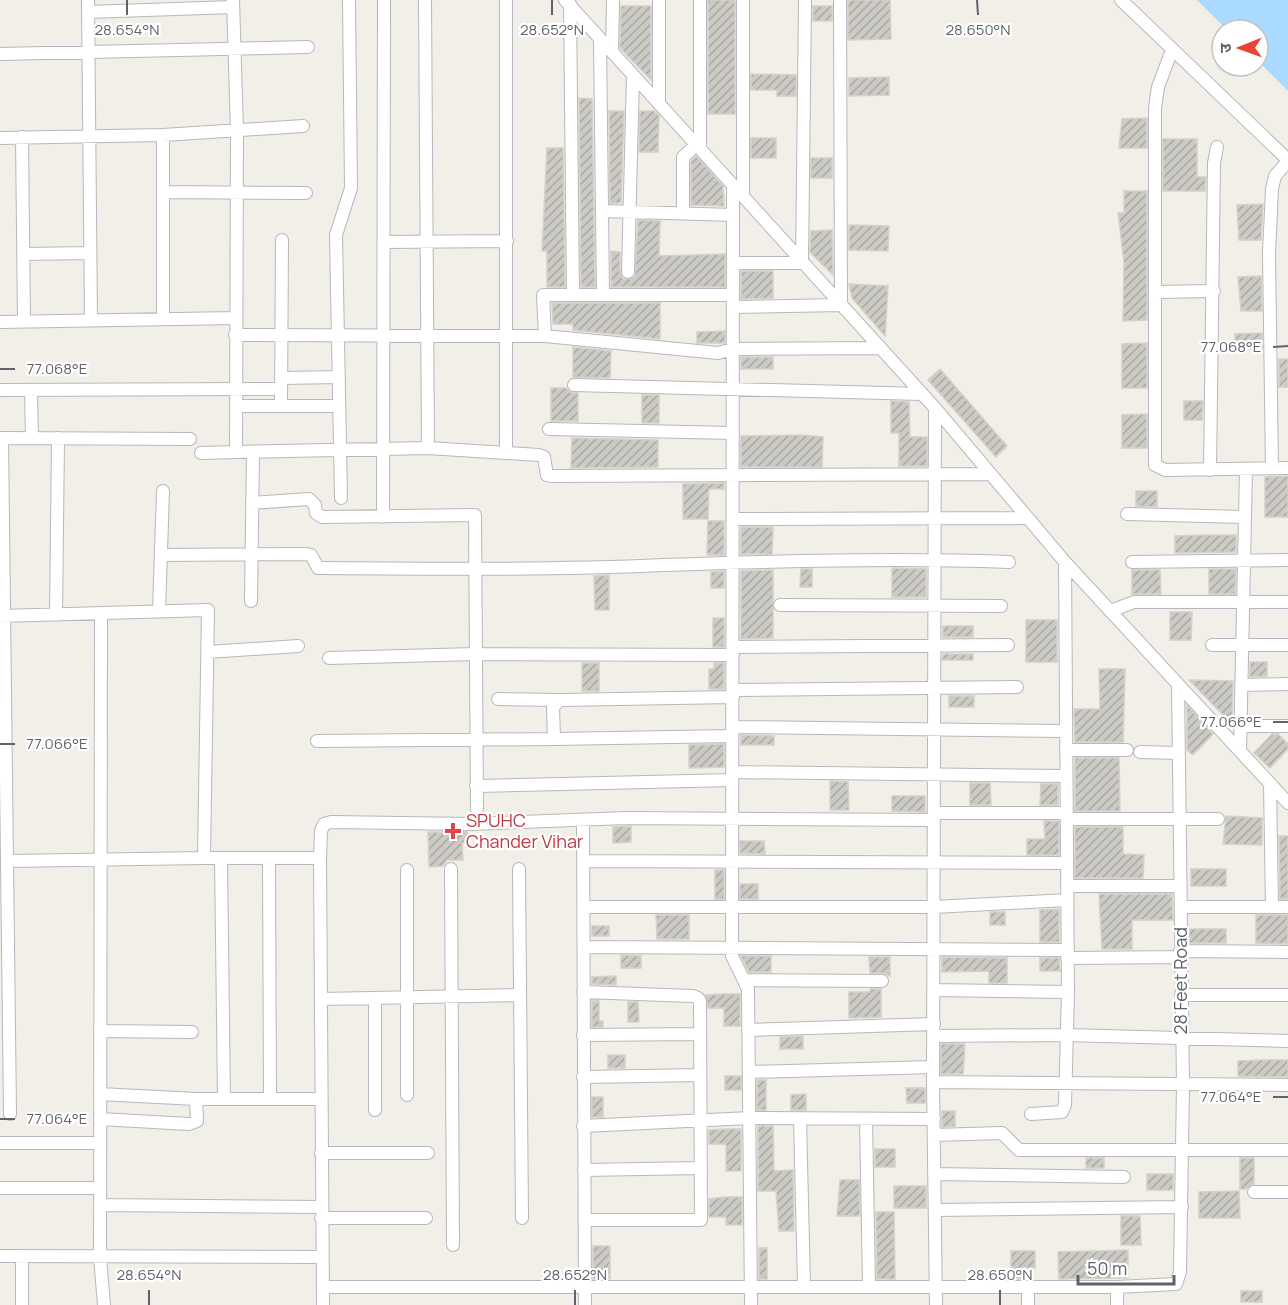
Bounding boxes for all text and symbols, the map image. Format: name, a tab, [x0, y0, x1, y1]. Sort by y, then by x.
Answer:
north arrow	[1210, 18, 1270, 78]
text: 28.654°N	[95, 19, 159, 40]
text: 28.652°N	[520, 19, 584, 40]
text: 28.650°N	[945, 19, 1011, 40]
text: उ	[1214, 43, 1236, 53]
text: 77.068°E	[1201, 336, 1261, 357]
text: 77.068°E	[27, 358, 87, 379]
text: 77.066°E	[1200, 711, 1262, 732]
text: 77.066°E	[26, 733, 88, 754]
place label: SPUHC Chander Vihar	[466, 808, 584, 853]
marker: SPUHC Chander Vihar	[444, 822, 462, 840]
street label: 28 Feet Road	[1168, 927, 1192, 1035]
text: 77.064°E	[1201, 1086, 1261, 1107]
text: 77.064°E	[27, 1108, 87, 1129]
scale bar	[1078, 1248, 1174, 1286]
text: 50 m	[1087, 1256, 1127, 1280]
text: 28.654°N	[117, 1264, 181, 1285]
text: 28.652°N	[543, 1264, 607, 1285]
text: 28.650°N	[967, 1264, 1033, 1285]

